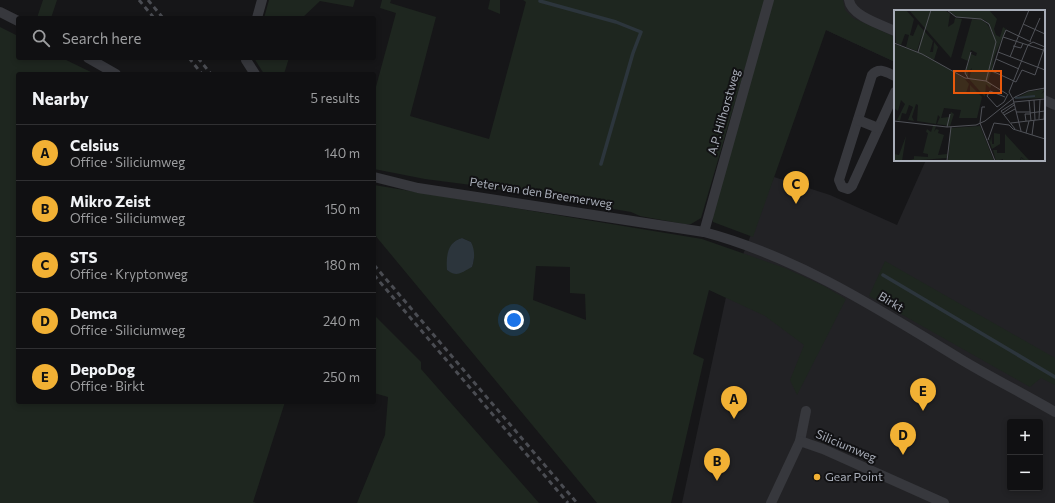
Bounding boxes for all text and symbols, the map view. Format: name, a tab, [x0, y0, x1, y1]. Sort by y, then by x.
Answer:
inset map	[894, 10, 1045, 161]
search box	[16, 16, 376, 60]
icon: search	[30, 27, 52, 49]
text: Search here	[62, 29, 141, 47]
street label: A.P. Hilhorstweg	[704, 67, 742, 156]
text: Nearby	[32, 88, 89, 109]
text: 5 results	[310, 90, 360, 106]
text: Celsius	[70, 136, 119, 154]
text: A	[40, 145, 50, 161]
text: 140 m	[324, 145, 360, 161]
text: Office · Siliciumweg	[70, 154, 185, 170]
pin: C	[783, 171, 809, 204]
street label: Peter van den Breemerweg	[469, 174, 614, 210]
text: Mikro Zeist	[70, 192, 151, 210]
text: B	[41, 201, 49, 217]
text: 150 m	[325, 201, 360, 217]
text: Office · Siliciumweg	[70, 210, 185, 226]
text: STS	[70, 248, 97, 266]
text: C	[41, 257, 49, 273]
text: 180 m	[324, 257, 360, 273]
text: Office · Kryptonweg	[70, 266, 188, 282]
street label: Birkt	[876, 288, 907, 314]
text: Demca	[70, 304, 117, 322]
your location	[504, 310, 524, 330]
text: D	[40, 313, 50, 329]
text: 240 m	[323, 313, 360, 329]
text: Office · Siliciumweg	[70, 322, 185, 338]
text: DepoDog	[70, 360, 135, 378]
text: E	[41, 369, 49, 385]
text: 250 m	[323, 369, 360, 385]
text: Office · Birkt	[70, 378, 145, 394]
pin: E	[910, 378, 936, 411]
pin: A	[721, 386, 747, 419]
map controls	[1007, 419, 1043, 491]
button: +	[1007, 419, 1043, 455]
pin: D	[890, 422, 916, 455]
street label: Siliciumweg	[814, 426, 879, 464]
pin: B	[704, 448, 730, 481]
button: −	[1007, 455, 1043, 491]
place label: Gear Point	[825, 469, 883, 483]
marker: Gear Point	[812, 472, 822, 482]

